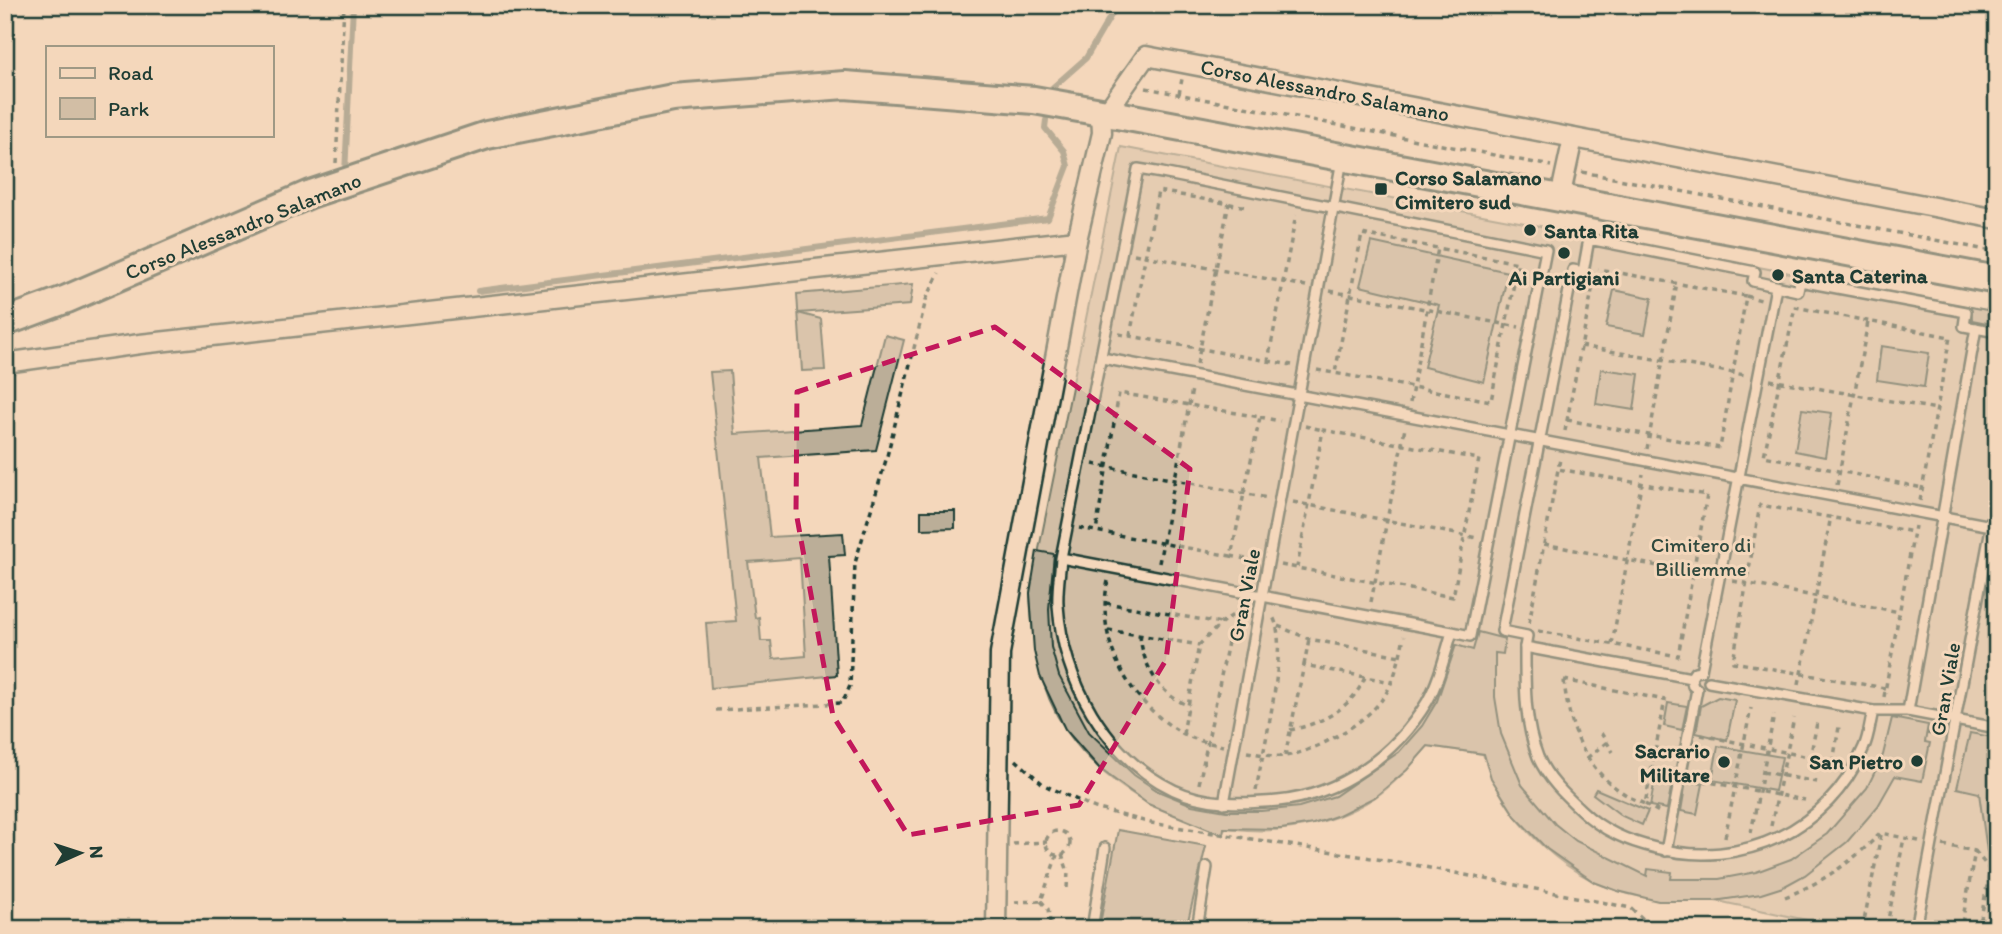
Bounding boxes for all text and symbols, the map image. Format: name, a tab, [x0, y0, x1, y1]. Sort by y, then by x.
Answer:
legend	[46, 46, 273, 136]
street label: Corso Alessandro Salamano	[1199, 54, 1451, 126]
text: Road	[108, 60, 154, 85]
text: Park	[108, 96, 150, 121]
place label: Corso Salamano Cimitero sud	[1395, 165, 1542, 214]
street label: Corso Alessandro Salamano	[121, 167, 365, 285]
marker: Corso Salamano Cimitero sud	[1373, 181, 1389, 197]
place label: Santa Rita	[1544, 218, 1640, 243]
marker: Santa Rita	[1522, 222, 1538, 238]
marker: Ai Partigiani	[1556, 245, 1572, 261]
place label: Santa Caterina	[1792, 263, 1929, 288]
place label: Ai Partigiani	[1507, 265, 1620, 291]
marker: Santa Caterina	[1770, 267, 1786, 283]
park label: Cimitero di Billiemme	[1651, 532, 1751, 581]
street label: Gran Viale	[1223, 546, 1265, 644]
street label: Gran Viale	[1925, 640, 1965, 738]
place label: Sacrario Militare	[1635, 738, 1710, 787]
place label: San Pietro	[1809, 749, 1903, 774]
marker: San Pietro	[1909, 753, 1925, 769]
marker: Sacrario Militare	[1716, 754, 1732, 770]
north arrow	[46, 818, 116, 888]
text: N	[85, 845, 108, 859]

